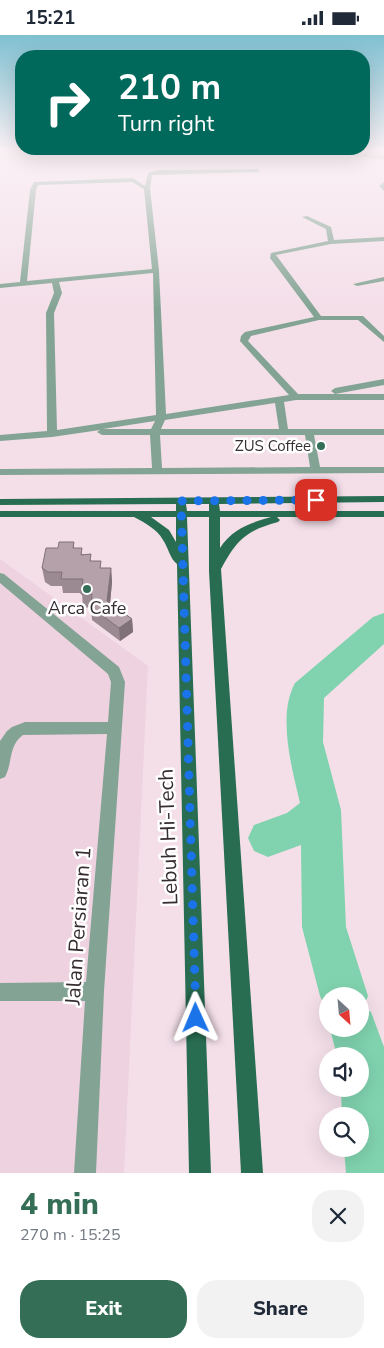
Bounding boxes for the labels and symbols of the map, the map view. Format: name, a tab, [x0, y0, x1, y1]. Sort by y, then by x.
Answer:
place label: ZUS Coffee	[235, 436, 311, 456]
marker: ZUS Coffee	[315, 440, 327, 452]
pin	[295, 479, 337, 521]
marker: Arca Cafe	[81, 583, 93, 595]
place label: Arca Cafe	[48, 596, 126, 620]
street label: Lebuh Hi-Tech	[152, 768, 184, 906]
street label: Jalan Persiaran 1	[58, 846, 97, 1007]
north arrow	[319, 987, 369, 1037]
position arrow	[169, 991, 221, 1043]

